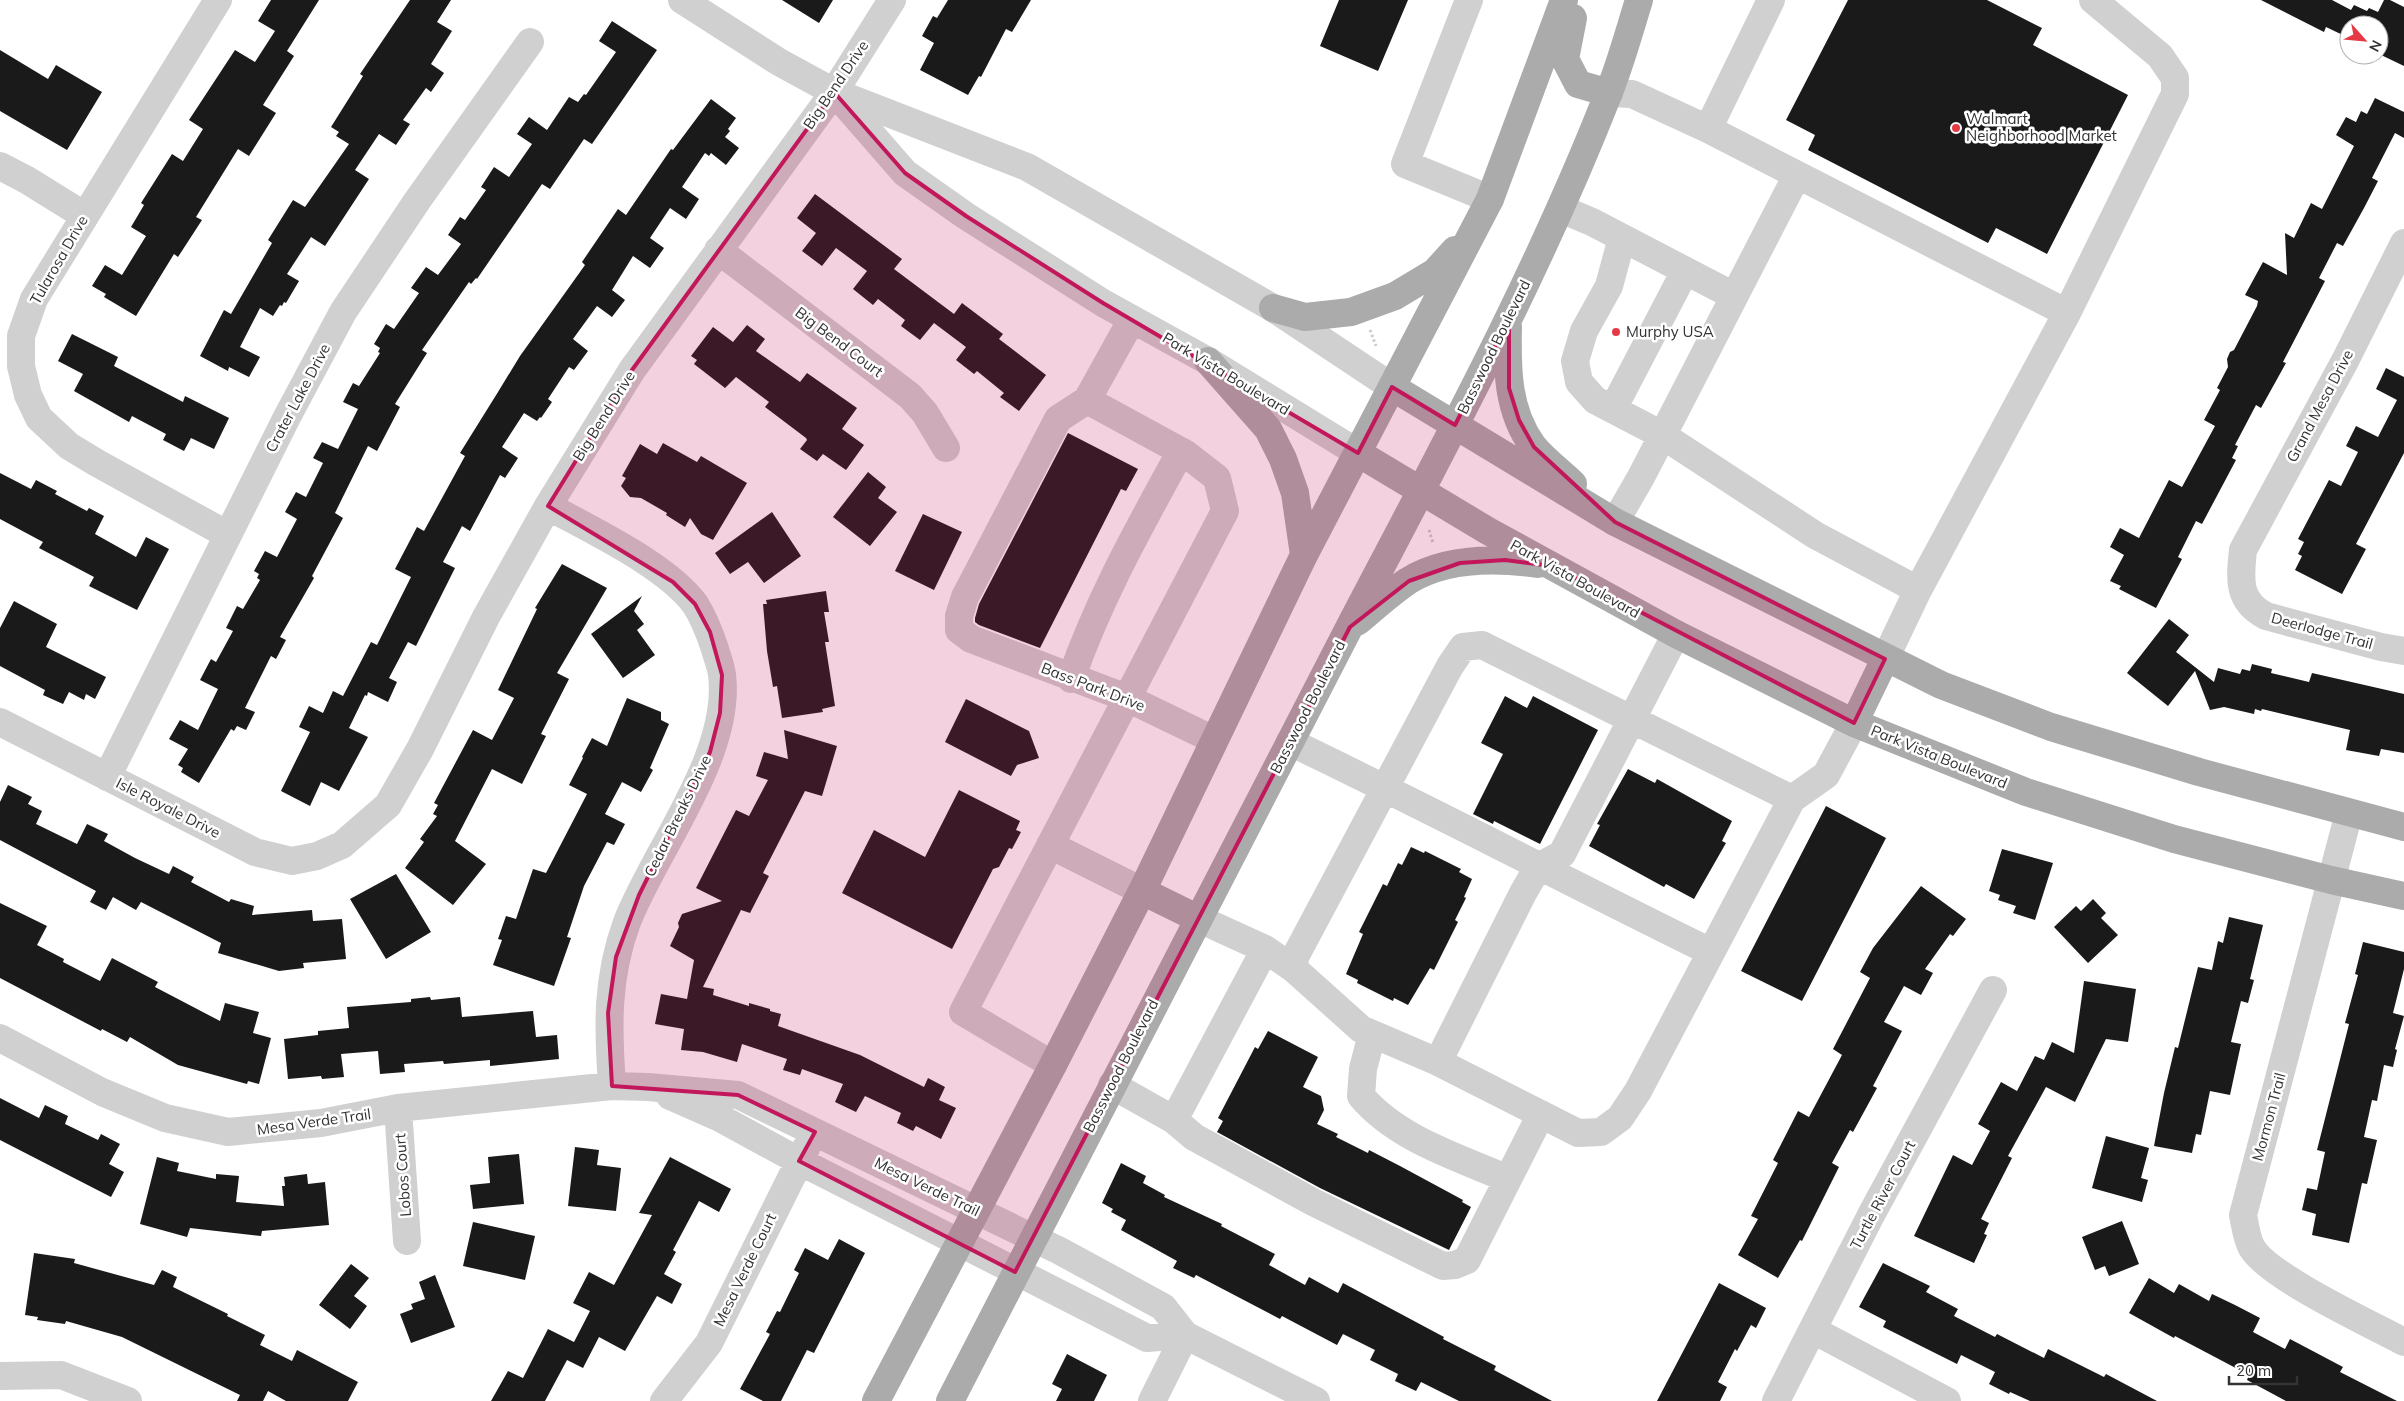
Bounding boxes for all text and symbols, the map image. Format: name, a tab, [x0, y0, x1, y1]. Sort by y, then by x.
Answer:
north arrow	[2339, 15, 2389, 65]
street label: Big Bend Drive	[799, 37, 872, 133]
text: N	[2365, 37, 2386, 55]
place label: Walmart Neighborhood Market	[1966, 109, 2117, 145]
marker: Walmart Neighborhood Market	[1950, 122, 1962, 134]
street label: Tularosa Drive	[25, 212, 92, 308]
street label: Basswood Boulevard	[1453, 276, 1534, 417]
street label: Big Bend Court	[792, 302, 887, 381]
place label: Murphy USA	[1626, 322, 1714, 341]
marker: Murphy USA	[1610, 326, 1622, 338]
street label: Park Vista Boulevard	[1159, 328, 1293, 419]
street label: Crater Lake Drive	[261, 340, 334, 455]
street label: Grand Mesa Drive	[2282, 346, 2357, 465]
street label: Big Bend Drive	[568, 367, 639, 464]
street label: Park Vista Boulevard	[1507, 535, 1643, 622]
street label: Deerlodge Trail	[2269, 608, 2375, 653]
street label: Basswood Boulevard	[1266, 637, 1349, 777]
street label: Bass Park Drive	[1039, 658, 1148, 715]
street label: Park Vista Boulevard	[1868, 721, 2010, 793]
street label: Cedar Breaks Drive	[640, 752, 715, 880]
street label: Isle Royale Drive	[113, 773, 223, 842]
street label: Basswood Boulevard	[1079, 996, 1162, 1136]
street label: Mormon Trail	[2248, 1071, 2289, 1163]
street label: Mesa Verde Trail	[256, 1104, 372, 1139]
street label: Lobos Court	[390, 1133, 415, 1217]
street label: Turtle River Court	[1846, 1137, 1919, 1253]
street label: Mesa Verde Trail	[871, 1153, 983, 1220]
street label: Mesa Verde Court	[709, 1210, 780, 1329]
scale bar	[2229, 1354, 2296, 1386]
text: 20 m	[2236, 1361, 2271, 1380]

